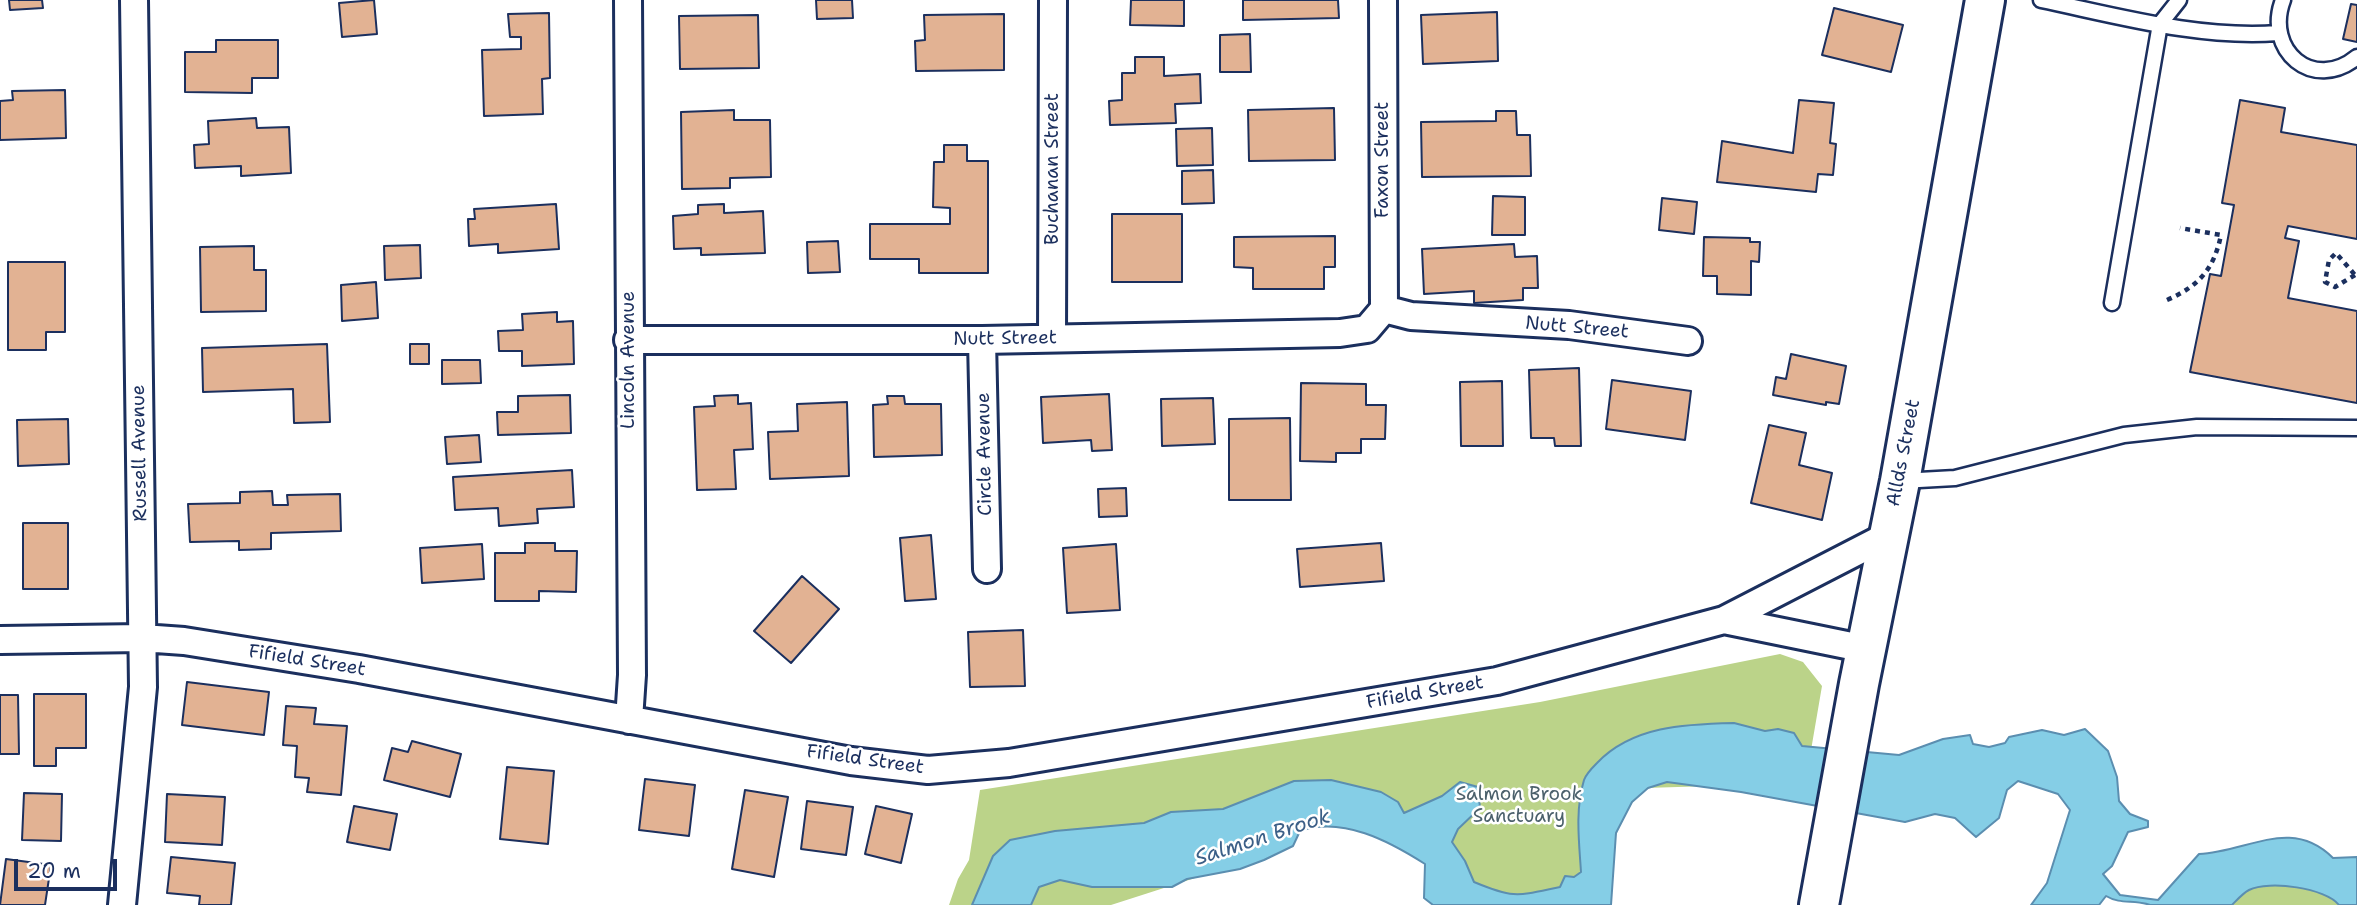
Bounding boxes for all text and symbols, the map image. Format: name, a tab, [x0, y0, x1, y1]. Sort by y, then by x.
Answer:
street label: Buchanan Street	[1042, 93, 1064, 245]
street label: Faxon Street	[1372, 102, 1394, 218]
street label: Lincoln Avenue	[618, 291, 640, 429]
street label: Nutt Street	[1524, 312, 1630, 344]
street label: Nutt Street	[953, 327, 1057, 351]
street label: Russell Avenue	[127, 384, 153, 522]
street label: Circle Avenue	[973, 392, 997, 516]
street label: Allds Street	[1882, 398, 1926, 508]
street label: Fifield Street	[247, 640, 367, 682]
street label: Fifield Street	[1365, 671, 1485, 715]
street label: Fifield Street	[805, 740, 925, 780]
park label: Salmon Brook Sanctuary	[1456, 784, 1582, 828]
water label: Salmon Brook	[1192, 804, 1334, 872]
scale bar	[18, 846, 121, 890]
text: 20 m	[27, 857, 81, 885]

